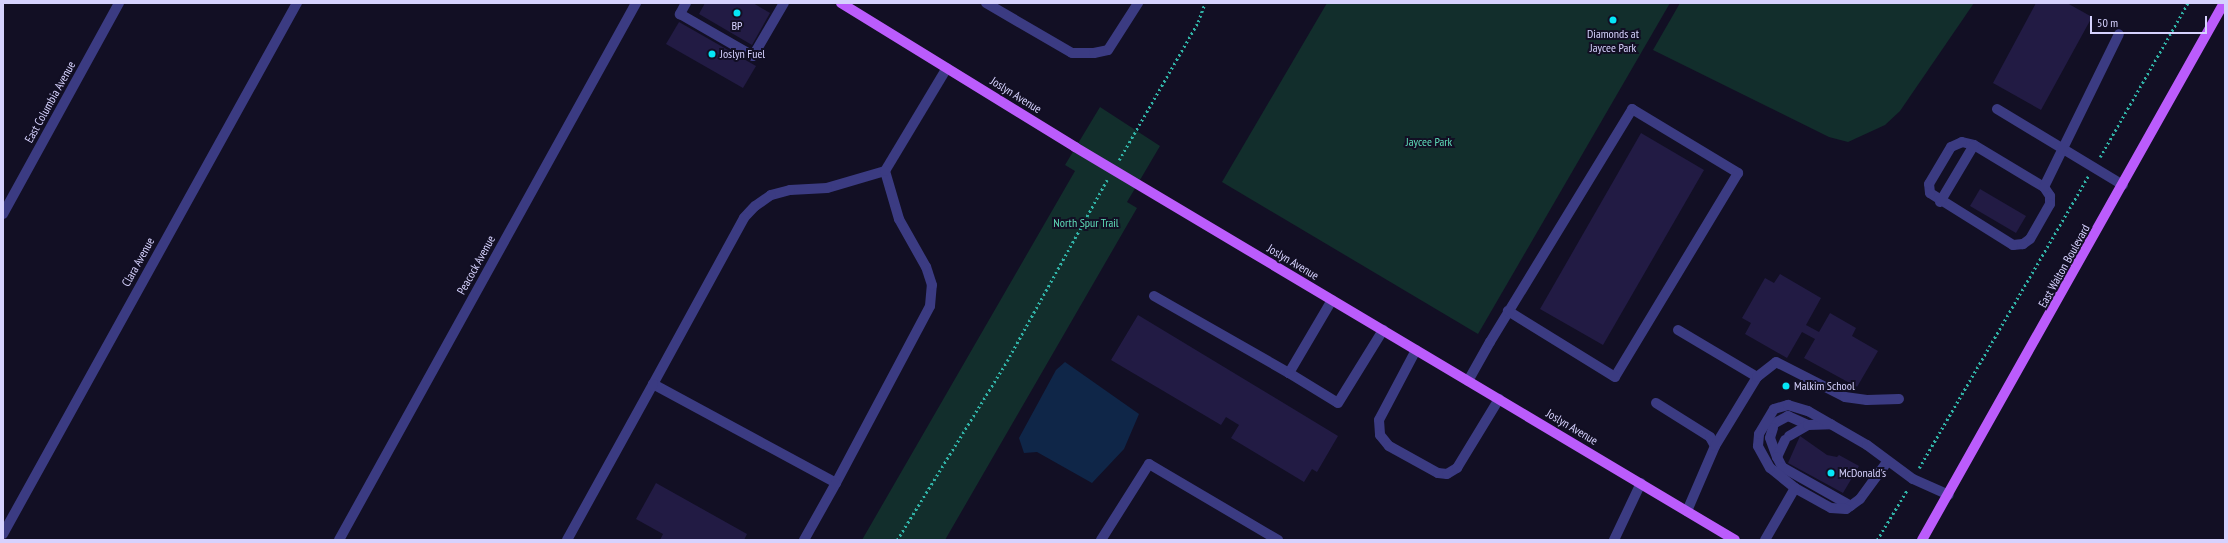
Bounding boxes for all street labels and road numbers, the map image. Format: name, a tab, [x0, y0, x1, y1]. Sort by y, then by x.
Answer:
street label: East Columbia Avenue	[22, 58, 78, 146]
street label: Joslyn Avenue	[988, 74, 1044, 116]
street label: East Walton Boulevard	[2035, 222, 2093, 310]
street label: Peacock Avenue	[454, 233, 498, 297]
street label: Clara Avenue	[119, 235, 157, 289]
street label: Joslyn Avenue	[1265, 241, 1321, 283]
street label: Joslyn Avenue	[1544, 406, 1600, 448]

